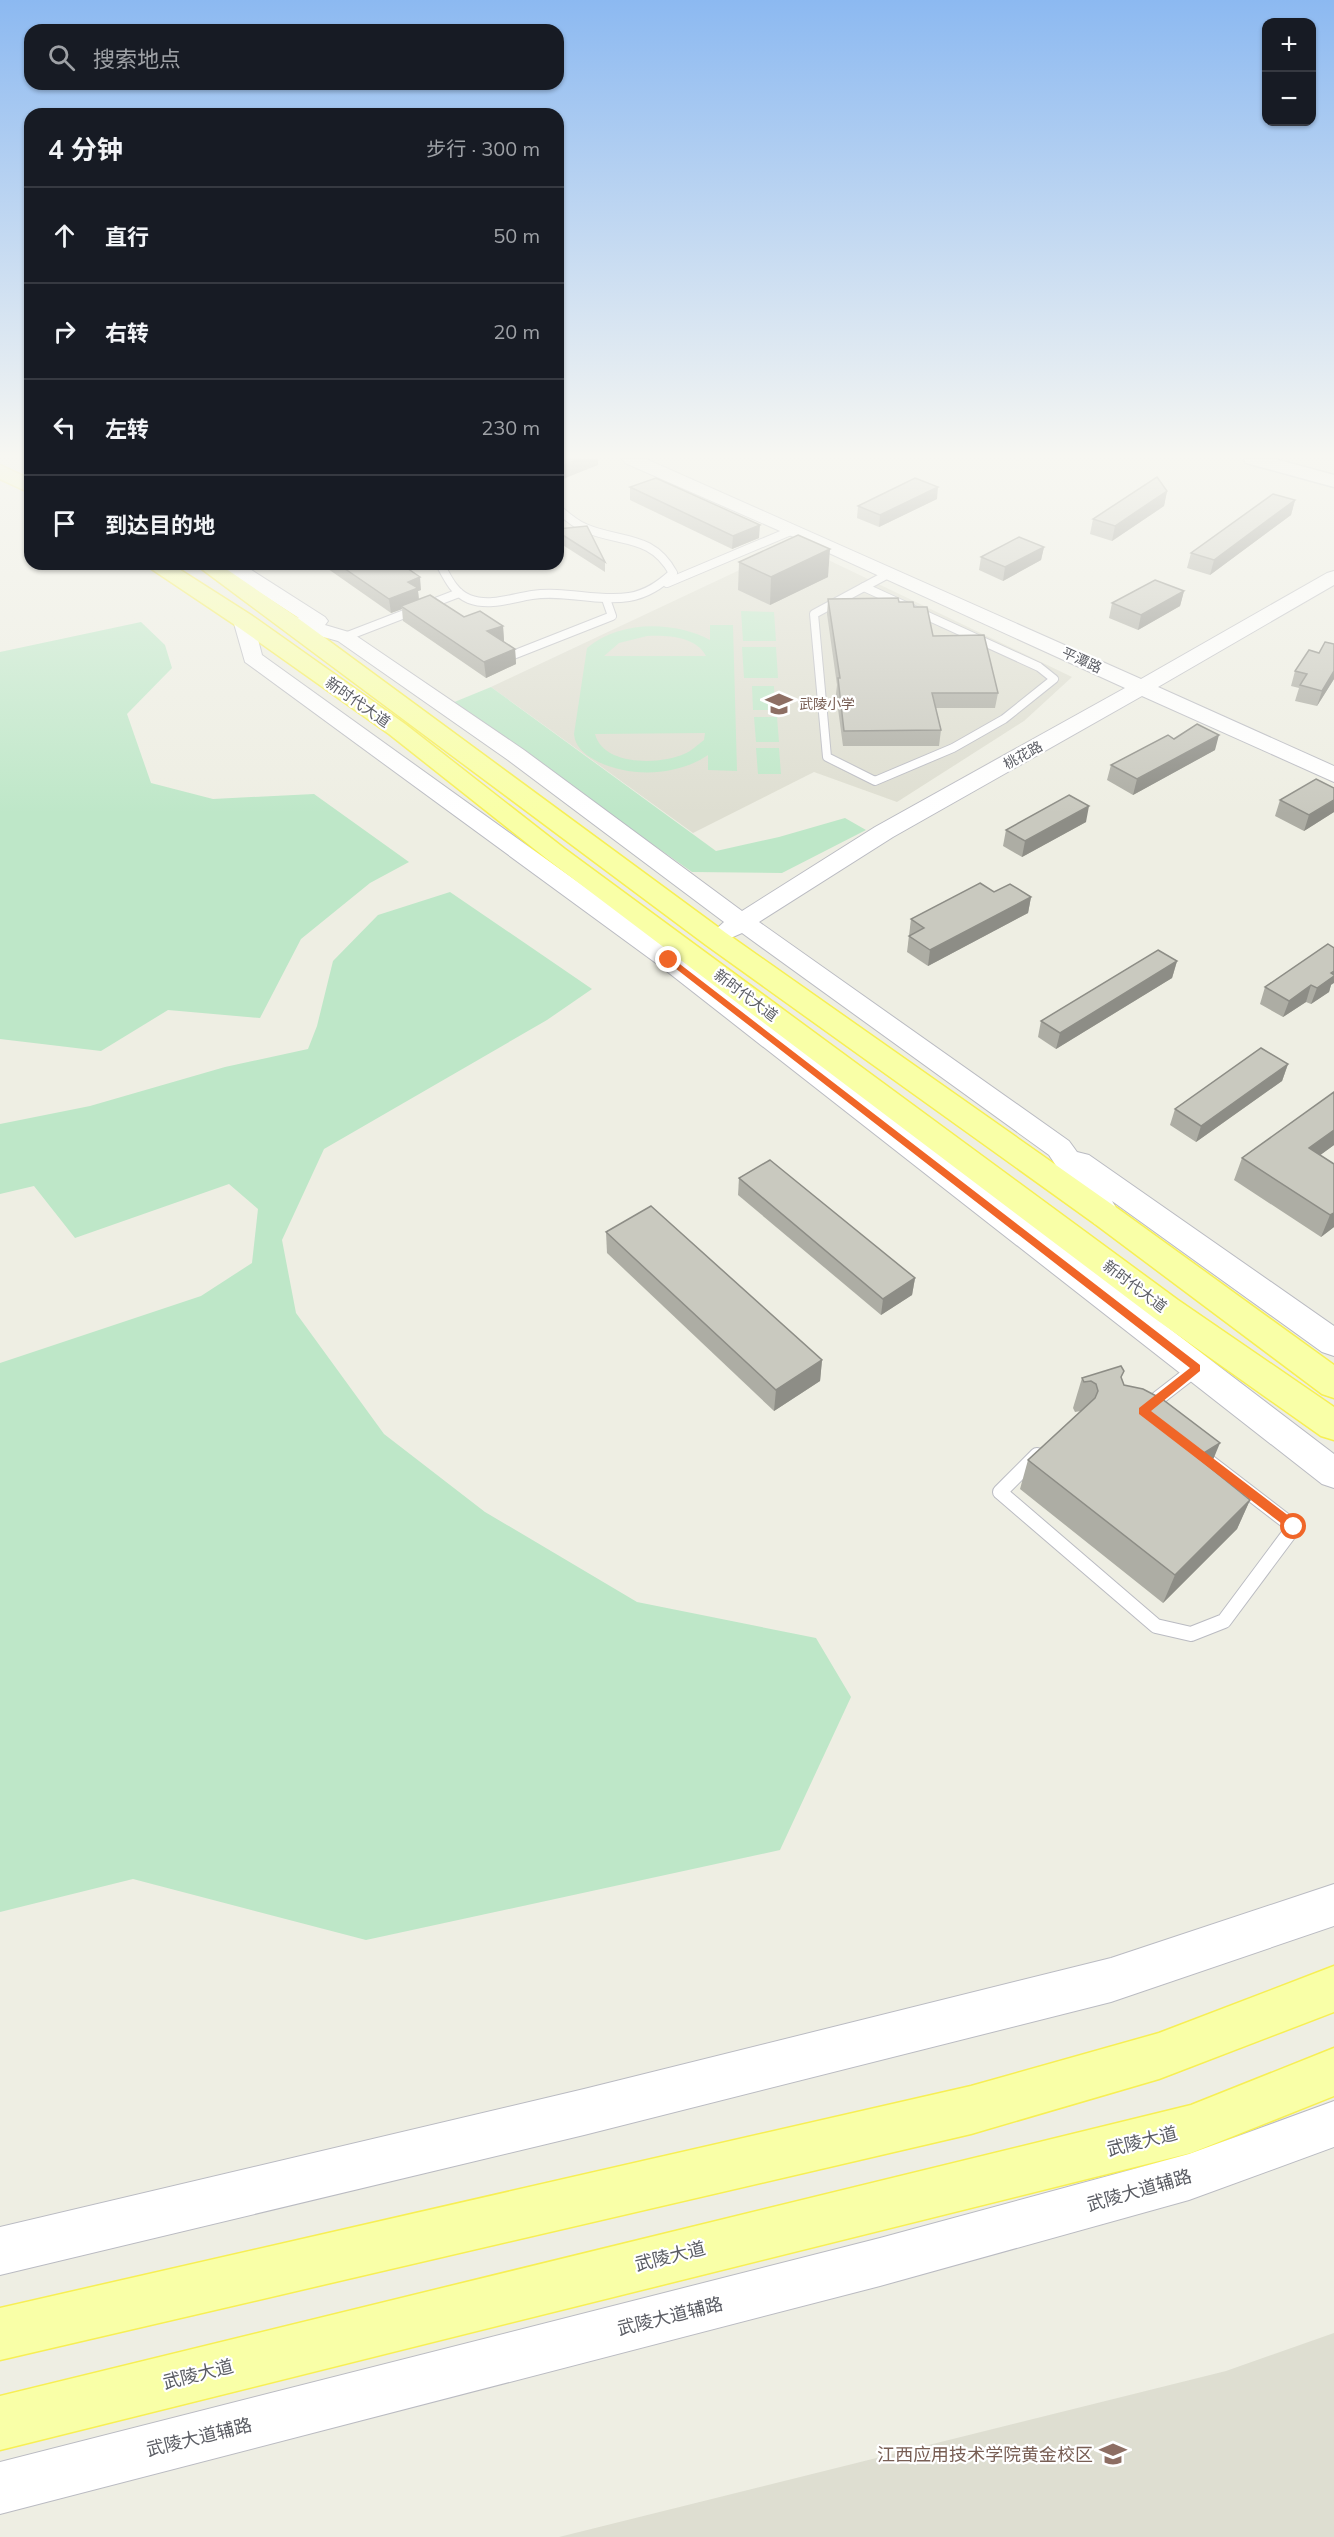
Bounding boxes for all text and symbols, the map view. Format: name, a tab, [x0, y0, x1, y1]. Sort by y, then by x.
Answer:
map controls	[1262, 18, 1316, 126]
button: +	[1262, 18, 1316, 72]
search box	[24, 24, 564, 90]
icon: search	[45, 41, 78, 74]
text: 搜索地点	[93, 45, 181, 73]
button: −	[1262, 72, 1316, 126]
text: 4 分钟	[48, 133, 123, 166]
text: 步行 · 300 m	[426, 136, 540, 161]
icon: ahead	[48, 219, 81, 252]
text: 直行	[105, 223, 149, 251]
text: 50 m	[493, 223, 540, 248]
icon: right	[48, 315, 81, 348]
text: 右转	[105, 319, 149, 347]
text: 20 m	[493, 319, 540, 344]
icon: left	[48, 411, 81, 444]
text: 左转	[105, 415, 149, 443]
text: 230 m	[481, 415, 540, 440]
icon: arrive	[48, 507, 81, 540]
text: 到达目的地	[105, 511, 215, 539]
street label: 平潭路	[1059, 643, 1105, 677]
street label: 新时代大道	[322, 673, 394, 731]
school or university icon: 武陵小学	[764, 689, 794, 719]
place label: 武陵小学	[799, 695, 855, 713]
street label: 桃花路	[1000, 737, 1046, 773]
route end	[655, 946, 681, 972]
street label: 新时代大道	[710, 965, 782, 1025]
street label: 新时代大道	[1099, 1256, 1171, 1316]
route start	[1280, 1513, 1306, 1539]
street label: 武陵大道	[1104, 2121, 1180, 2161]
street label: 武陵大道辅路	[1084, 2164, 1194, 2216]
street label: 武陵大道	[632, 2236, 708, 2276]
street label: 武陵大道辅路	[615, 2292, 725, 2340]
street label: 武陵大道	[160, 2354, 236, 2394]
street label: 武陵大道辅路	[144, 2413, 254, 2461]
school or university icon: 江西应用技术学院黄金校区	[1098, 2439, 1128, 2469]
place label: 江西应用技术学院黄金校区	[877, 2443, 1093, 2466]

